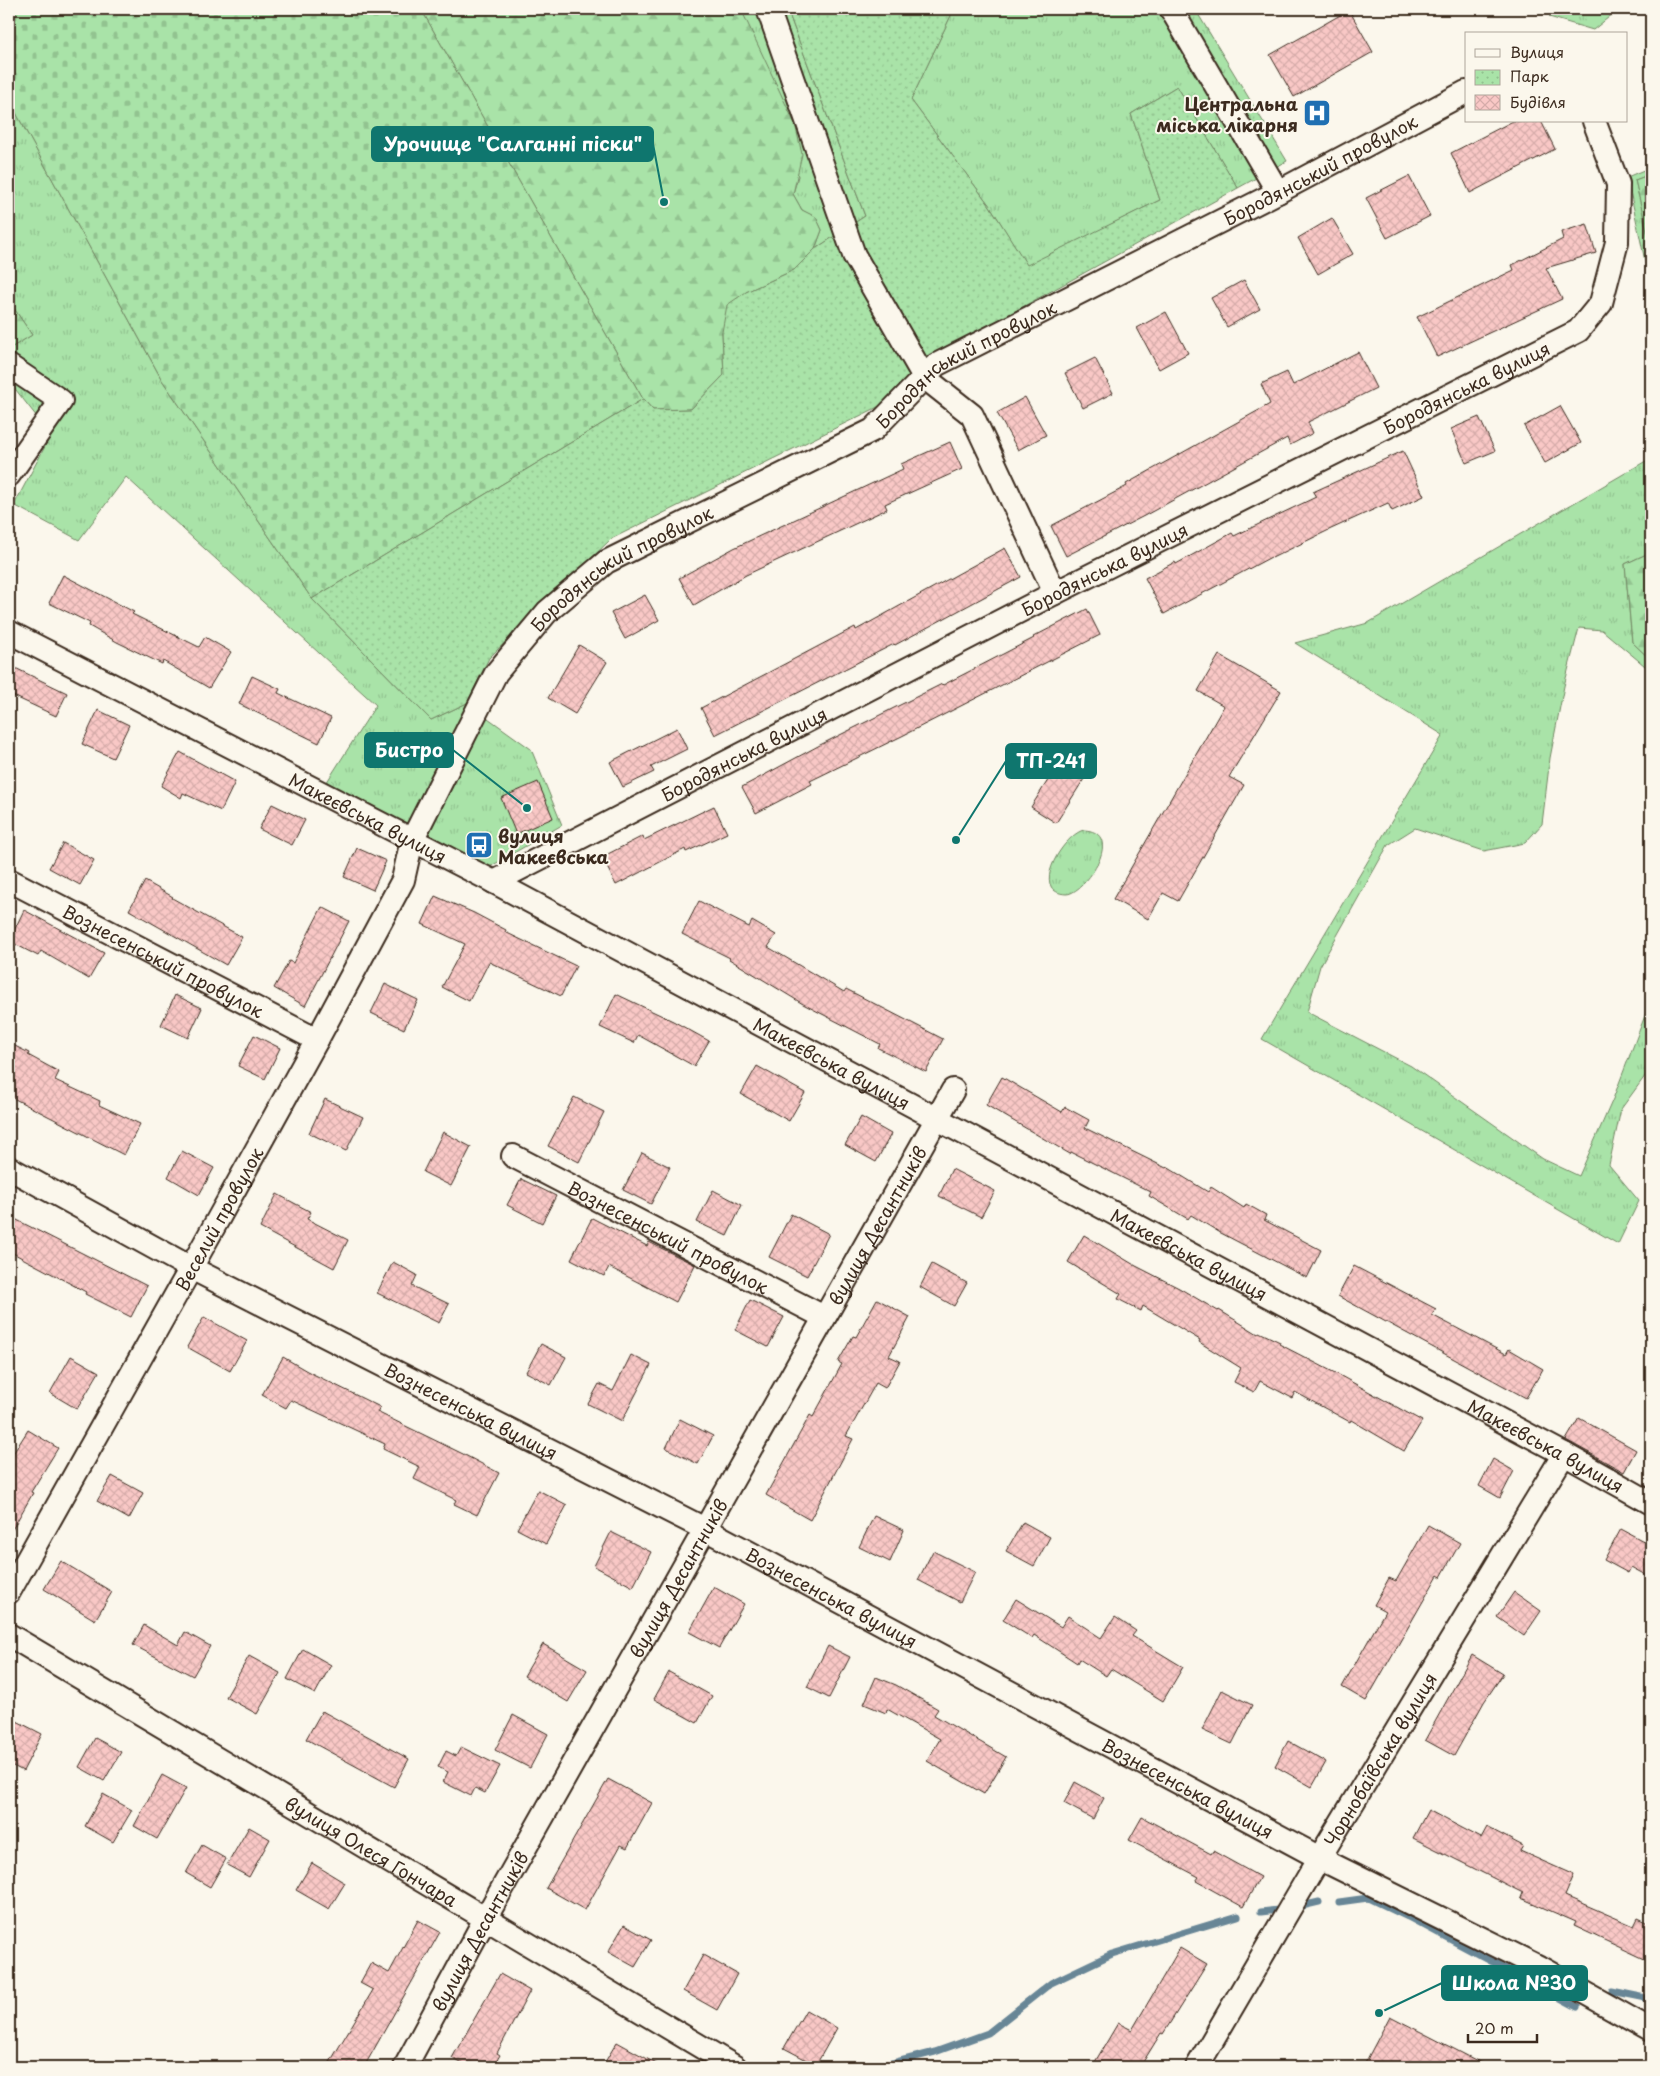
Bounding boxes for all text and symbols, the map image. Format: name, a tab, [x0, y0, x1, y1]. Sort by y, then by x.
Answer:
legend	[1465, 32, 1628, 122]
text: Вулиця	[1510, 40, 1564, 63]
text: Парк	[1510, 64, 1549, 87]
place label: Центральна міська лікарня	[1156, 90, 1298, 138]
text: Будівля	[1510, 90, 1566, 113]
hospital icon: Центральна міська лікарня	[1302, 98, 1332, 128]
street label: Бородянський провулок	[1218, 107, 1422, 231]
callout: Урочище "Салганні піски"	[372, 127, 653, 161]
text: Урочище "Салганні піски"	[383, 129, 642, 157]
street label: Бородянський провулок	[869, 293, 1061, 434]
street label: Бородянська вулиця	[1378, 334, 1554, 440]
street label: Бородянський провулок	[523, 498, 717, 637]
street label: Бородянська вулиця	[1016, 515, 1192, 622]
street label: Бородянська вулиця	[656, 699, 832, 807]
callout: Бистро	[365, 733, 453, 767]
text: Бистро	[375, 735, 443, 763]
callout: ТП-241	[1006, 744, 1096, 778]
text: ТП-241	[1016, 746, 1086, 774]
street label: Макеєвська вулиця	[285, 765, 452, 869]
place label: вулиця Макеєвська	[498, 822, 609, 870]
bus stop icon: вулиця Макеєвська	[464, 830, 494, 860]
street label: Вознесенський провулок	[58, 897, 269, 1024]
street label: Макеєвська вулиця	[749, 1010, 915, 1116]
street label: вулиця Десантників	[821, 1141, 932, 1310]
street label: Веселий провулок	[168, 1142, 269, 1295]
street label: Вознесенський провулок	[563, 1173, 774, 1300]
street label: Макеєвська вулиця	[1106, 1201, 1272, 1307]
street label: Вознесенська вулиця	[380, 1355, 563, 1466]
street label: Макеєвська вулиця	[1463, 1392, 1629, 1499]
street label: вулиця Десантників	[622, 1493, 733, 1662]
street label: Вознесенська вулиця	[741, 1540, 923, 1654]
street label: Чорнобаївська вулиця	[1316, 1667, 1442, 1851]
street label: Вознесенська вулиця	[1097, 1730, 1279, 1845]
street label: вулиця Олеся Гончара	[280, 1789, 464, 1913]
street label: вулиця Десантників	[424, 1846, 534, 2016]
callout: Школа №30	[1442, 1966, 1587, 2000]
text: Школа №30	[1452, 1968, 1576, 1996]
scale bar	[1468, 2011, 1536, 2043]
text: 20 m	[1475, 2016, 1514, 2039]

